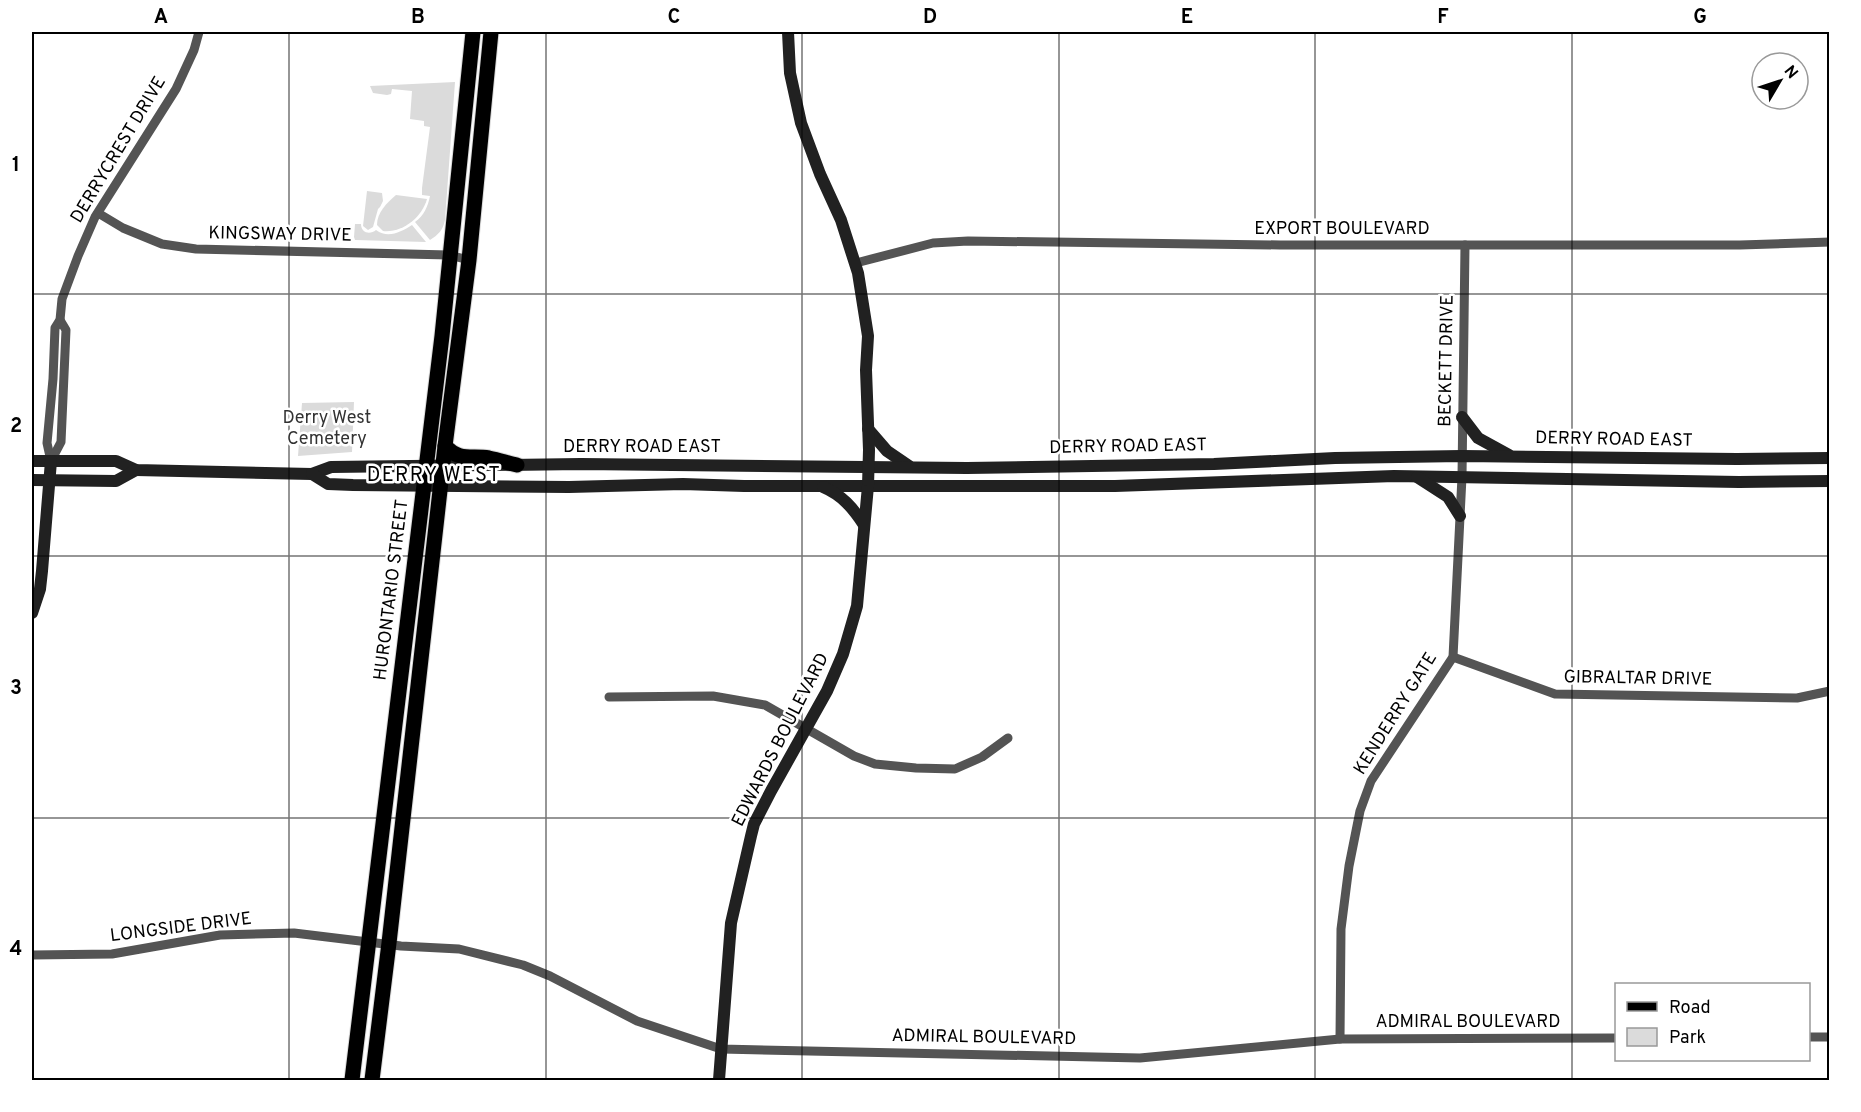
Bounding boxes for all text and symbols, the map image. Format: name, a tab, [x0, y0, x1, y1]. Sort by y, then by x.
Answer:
text: A	[154, 5, 168, 31]
text: B	[411, 5, 425, 31]
text: C	[668, 5, 680, 31]
text: D	[923, 5, 937, 31]
text: E	[1181, 5, 1193, 31]
text: F	[1437, 5, 1449, 31]
text: G	[1693, 5, 1707, 31]
north arrow	[1750, 51, 1810, 111]
text: N	[1779, 62, 1801, 84]
street label: DERRYCREST DRIVE	[66, 72, 172, 228]
text: 1	[12, 153, 20, 179]
street label: EXPORT BOULEVARD	[1254, 218, 1430, 241]
street label: KINGSWAY DRIVE	[208, 222, 352, 248]
street label: BECKETT DRIVE	[1434, 295, 1460, 427]
park label: Derry West Cemetery	[283, 407, 371, 451]
text: 2	[10, 414, 22, 440]
street label: DERRY ROAD EAST	[1535, 427, 1693, 453]
street label: DERRY ROAD EAST	[1049, 434, 1207, 460]
street label: DERRY ROAD EAST	[563, 436, 721, 459]
district label: DERRY WEST	[367, 463, 501, 489]
street label: HURONTARIO STREET	[369, 498, 415, 682]
street label: KENDERRY GATE	[1349, 648, 1443, 780]
street label: EDWARDS BOULEVARD	[727, 649, 835, 831]
street label: GIBRALTAR DRIVE	[1563, 666, 1713, 692]
text: 3	[10, 676, 22, 702]
street label: LONGSIDE DRIVE	[109, 908, 253, 948]
text: 4	[10, 937, 22, 963]
legend	[1615, 983, 1810, 1061]
text: Road	[1669, 997, 1711, 1020]
street label: ADMIRAL BOULEVARD	[1376, 1011, 1560, 1034]
street label: ADMIRAL BOULEVARD	[891, 1025, 1077, 1051]
text: Park	[1669, 1027, 1706, 1050]

